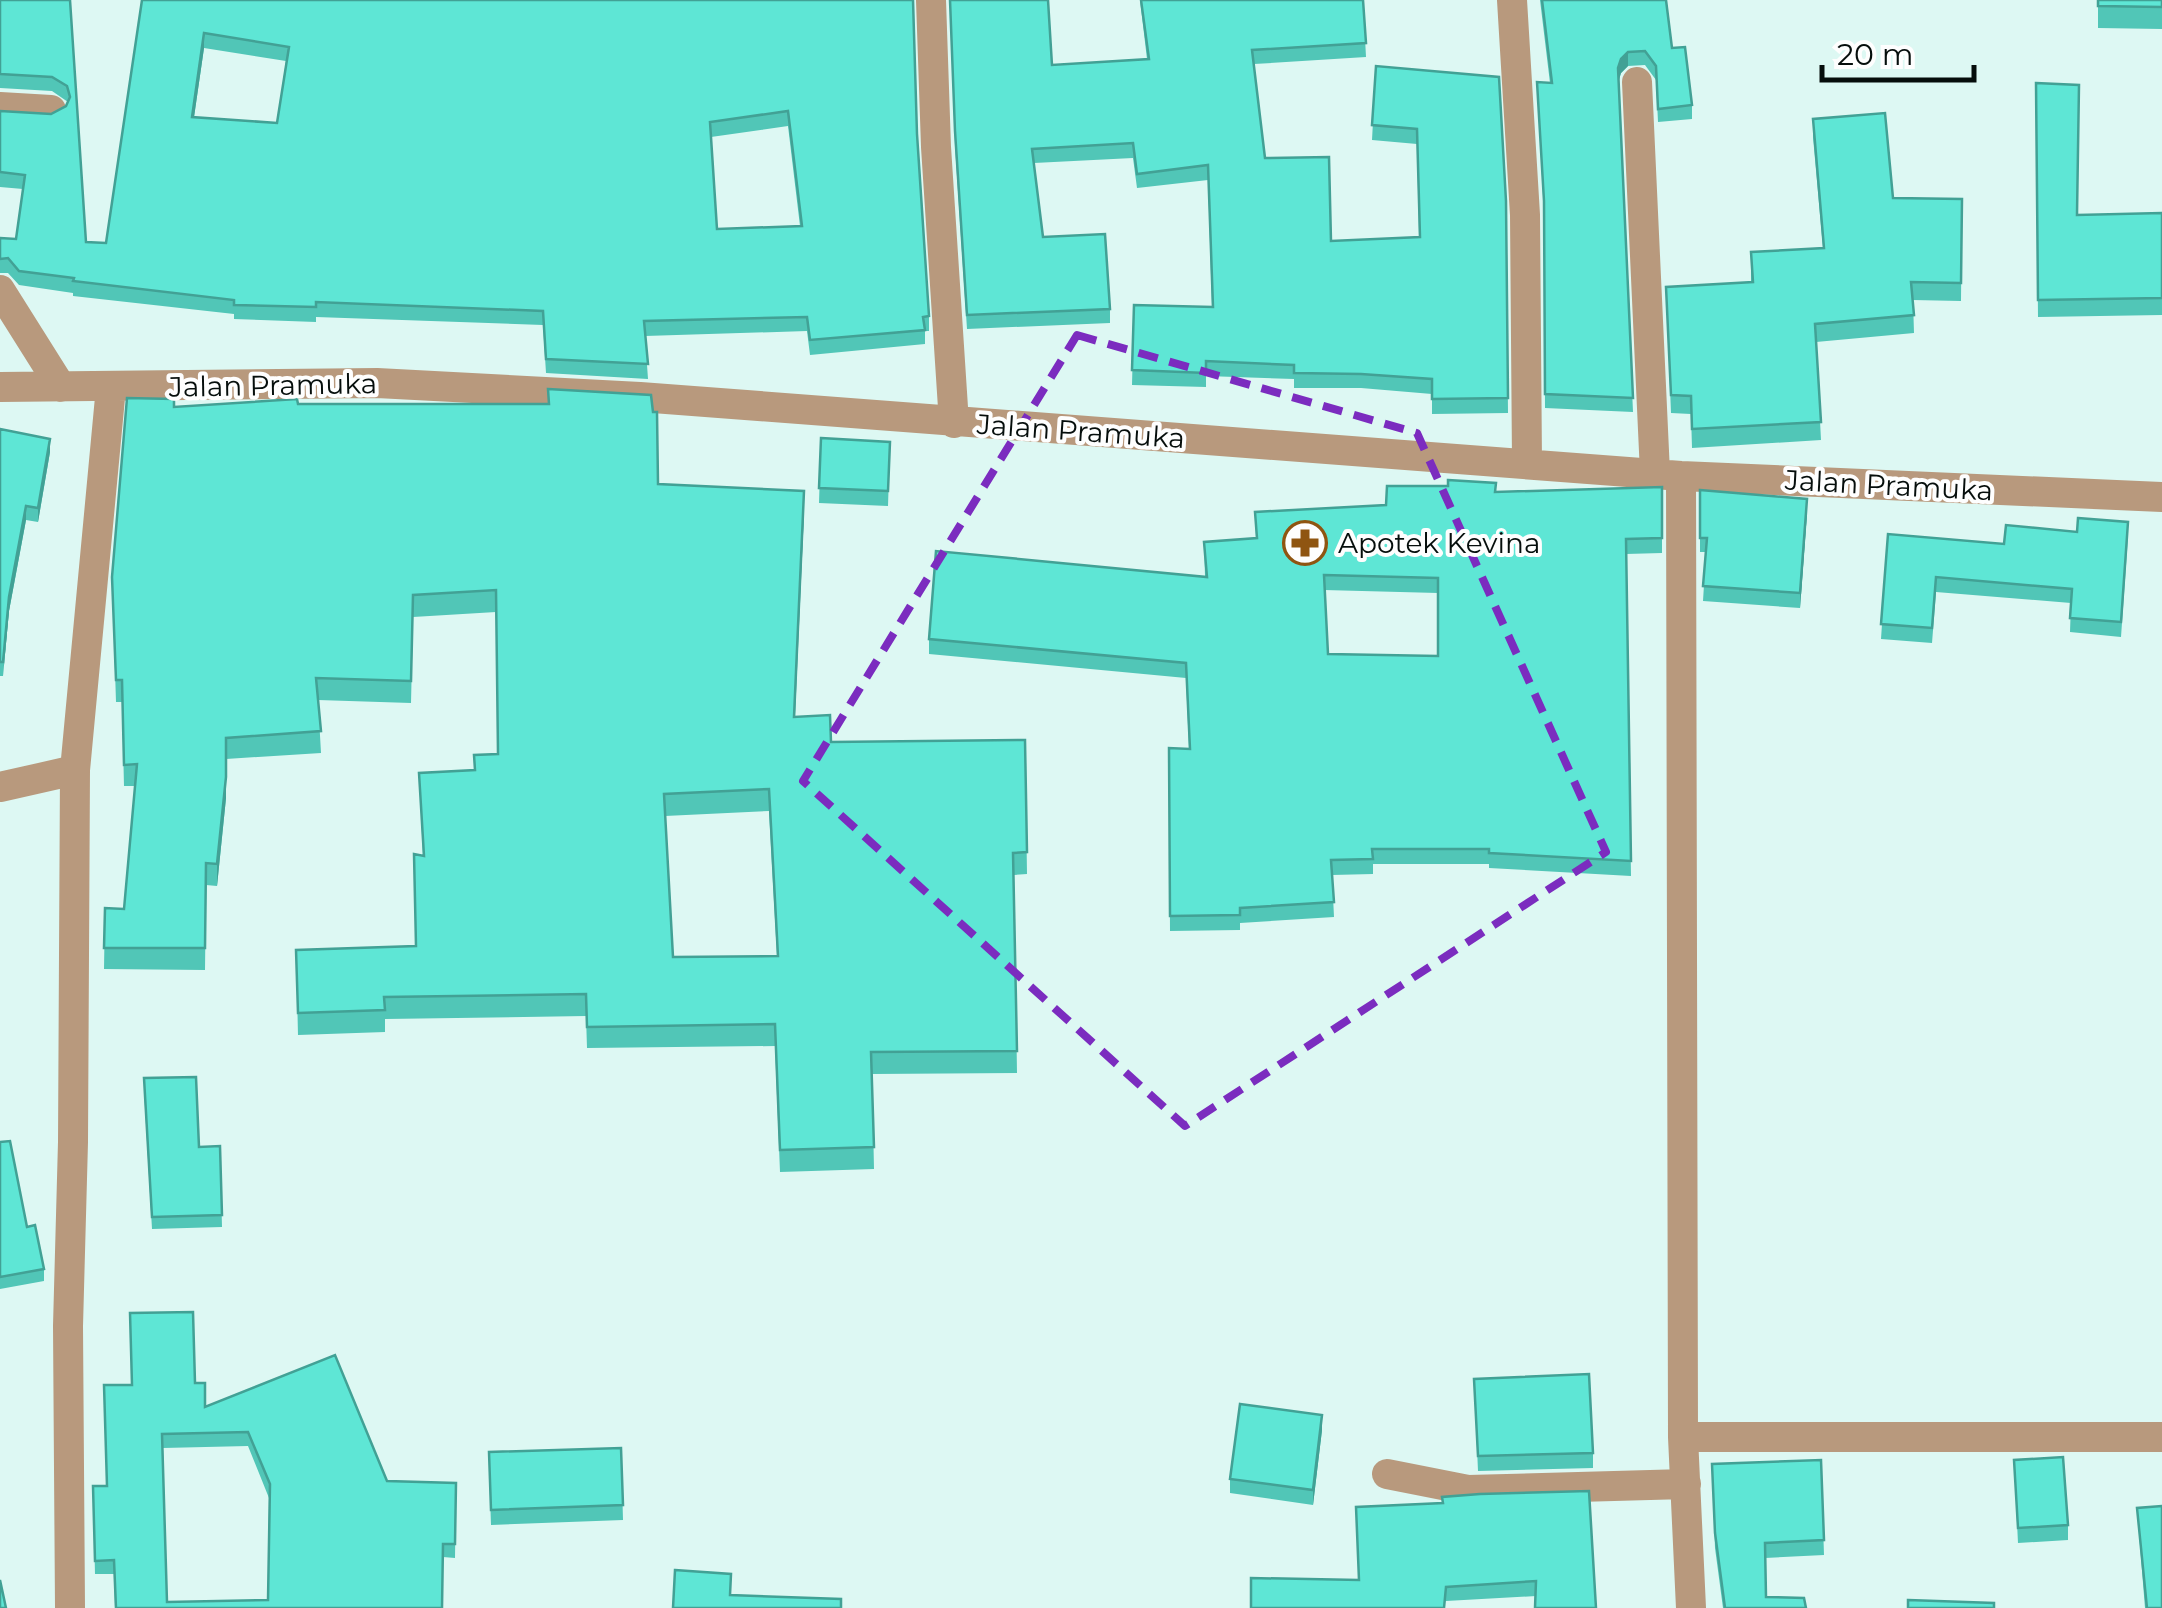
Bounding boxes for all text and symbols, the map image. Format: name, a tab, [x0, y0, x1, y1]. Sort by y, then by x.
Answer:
scale bar	[1822, 20, 1974, 82]
text: 20 m	[1837, 36, 1914, 73]
street label: Jalan Pramuka	[167, 366, 378, 404]
street label: Jalan Pramuka	[975, 407, 1186, 455]
street label: Jalan Pramuka	[1783, 463, 1994, 507]
pharmacy icon: Apotek Kevina	[1282, 520, 1328, 566]
place label: Apotek Kevina	[1338, 526, 1540, 560]

